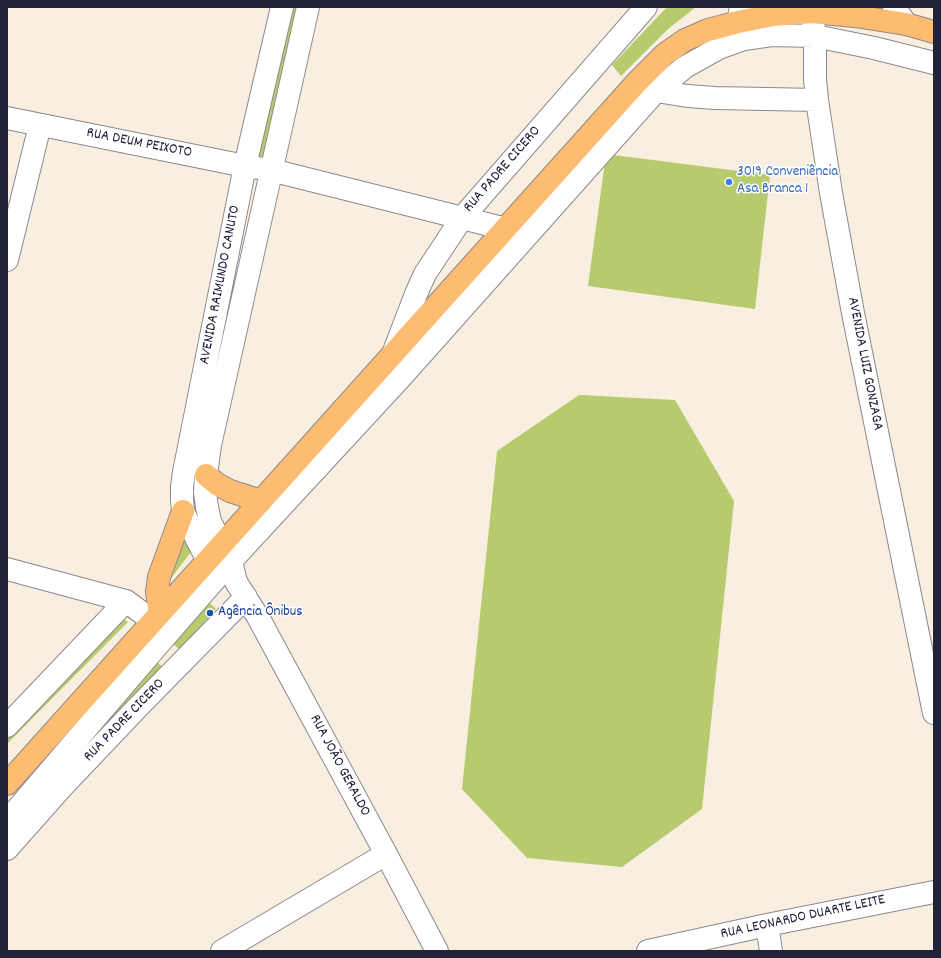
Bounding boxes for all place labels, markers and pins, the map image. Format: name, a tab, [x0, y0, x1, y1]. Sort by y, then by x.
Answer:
place label: 3019 Conveniência Asa Branca 1	[737, 164, 838, 199]
marker: 3019 Conveniência Asa Branca 1	[724, 177, 734, 187]
place label: Agência Ônibus	[218, 604, 303, 622]
marker: Agência Ônibus	[205, 608, 215, 618]

